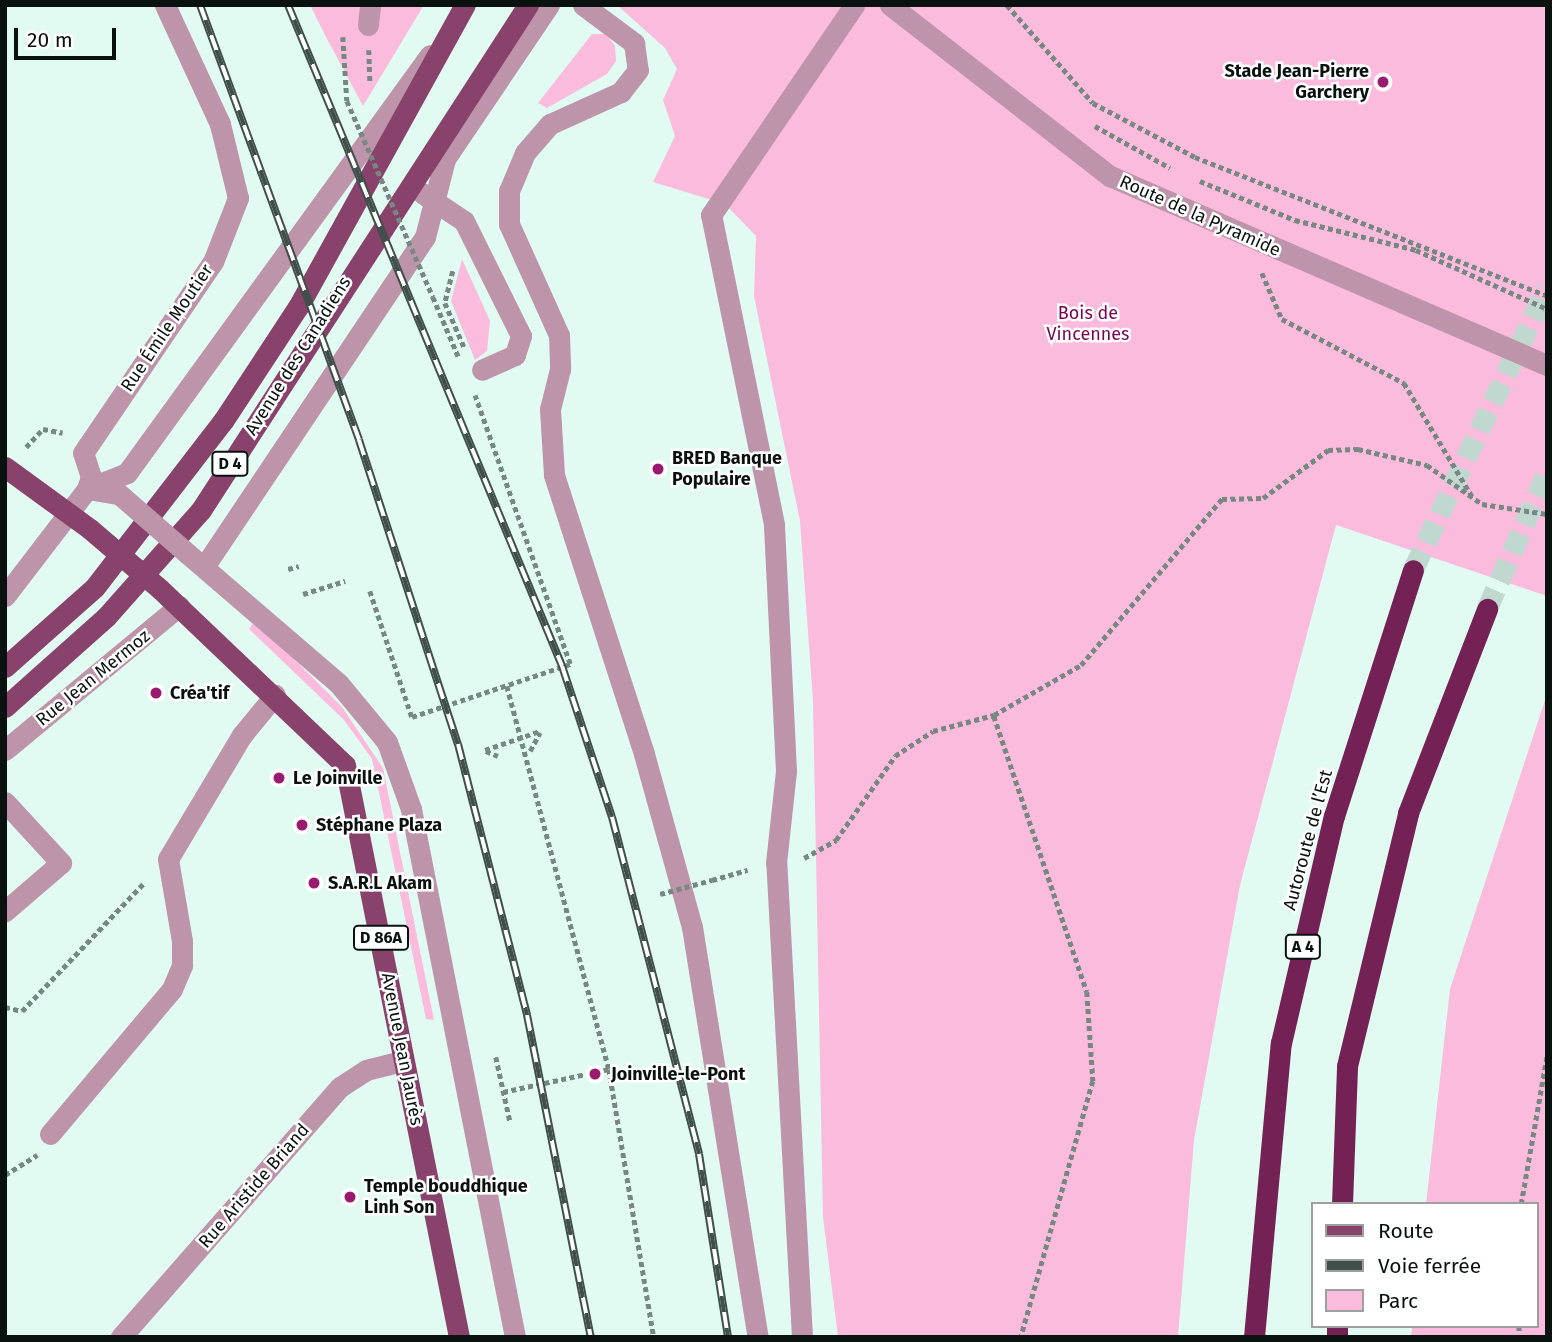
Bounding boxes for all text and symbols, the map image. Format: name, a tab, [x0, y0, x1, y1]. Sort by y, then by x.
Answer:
scale bar	[18, 14, 119, 58]
text: 20 m	[27, 27, 73, 53]
place label: Stade Jean-Pierre Garchery	[1224, 61, 1369, 104]
marker: Stade Jean-Pierre Garchery	[1375, 74, 1391, 90]
street label: Route de la Pyramide	[1116, 171, 1284, 261]
street label: Rue Émile Moutier	[116, 260, 218, 396]
street label: Avenue des Canadiens	[240, 273, 356, 439]
park label: Bois de Vincennes	[1047, 303, 1129, 346]
place label: BRED Banque Populaire	[672, 448, 782, 490]
road number: D 4	[211, 452, 249, 477]
marker: BRED Banque Populaire	[650, 461, 666, 477]
street label: Rue Jean Mermoz	[32, 625, 154, 731]
place label: Créa'tif	[170, 682, 229, 704]
marker: Créa'tif	[148, 685, 164, 701]
place label: Le Joinville	[293, 767, 382, 789]
street label: Autoroute de l’Est	[1279, 767, 1337, 913]
marker: Le Joinville	[271, 770, 287, 786]
place label: Stéphane Plaza	[316, 814, 442, 836]
marker: Stéphane Plaza	[294, 817, 310, 833]
place label: S.A.R.L Akam	[328, 872, 432, 894]
marker: S.A.R.L Akam	[306, 875, 322, 891]
road number: D 86A	[353, 926, 409, 950]
road number: A 4	[1284, 934, 1322, 959]
street label: Avenue Jean Jaurès	[377, 971, 427, 1127]
place label: Joinville-le-Pont	[611, 1063, 745, 1085]
marker: Joinville-le-Pont	[585, 1064, 605, 1084]
street label: Rue Aristide Briand	[194, 1119, 314, 1253]
place label: Temple bouddhique Linh Son	[364, 1176, 528, 1218]
marker: Temple bouddhique Linh Son	[342, 1189, 358, 1205]
legend	[1310, 1202, 1538, 1328]
text: Route	[1378, 1218, 1434, 1244]
text: Voie ferrée	[1378, 1253, 1481, 1279]
text: Parc	[1378, 1288, 1418, 1314]

